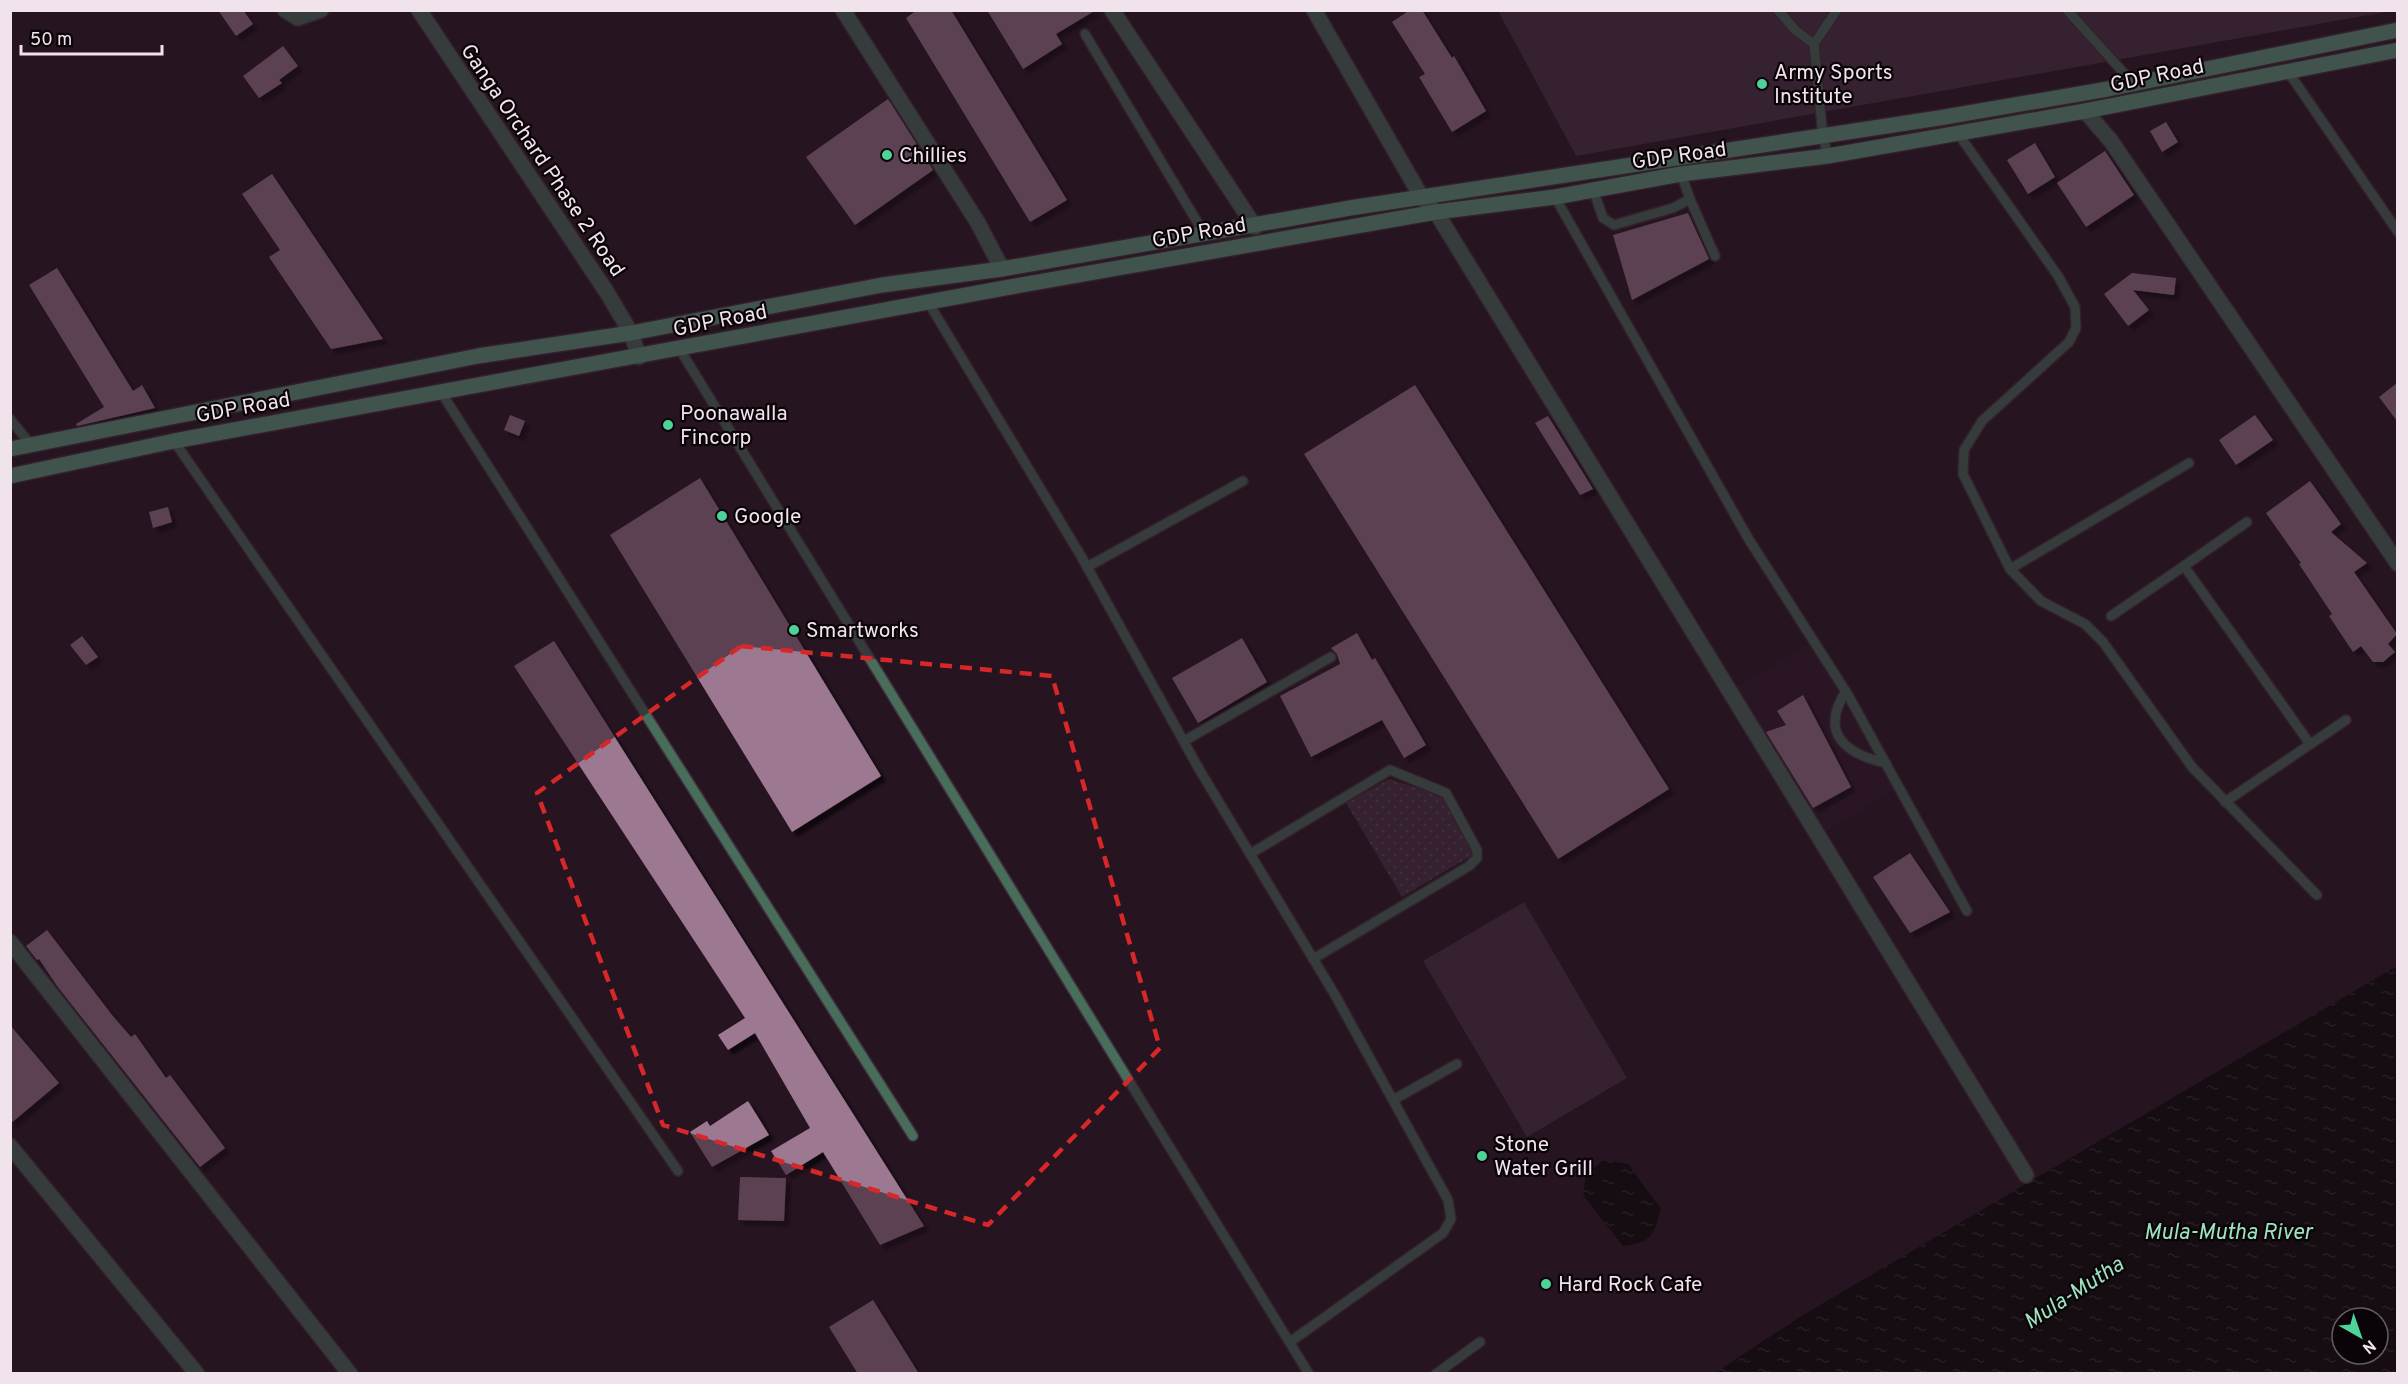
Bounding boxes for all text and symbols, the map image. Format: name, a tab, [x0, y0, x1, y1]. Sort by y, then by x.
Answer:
scale bar	[21, 18, 162, 56]
text: 50 m	[30, 29, 72, 52]
street label: Ganga Orchard Phase 2 Road	[454, 39, 630, 283]
street label: GDP Road	[2108, 53, 2207, 100]
place label: Army Sports Institute	[1774, 60, 1893, 111]
marker: Army Sports Institute	[1755, 77, 1769, 91]
street label: GDP Road	[1630, 136, 1728, 176]
place label: Chillies	[899, 143, 967, 170]
marker: Chillies	[880, 148, 894, 162]
street label: GDP Road	[1150, 212, 1249, 255]
street label: GDP Road	[671, 299, 770, 344]
street label: GDP Road	[194, 387, 293, 430]
place label: Poonawalla Fincorp	[680, 401, 788, 452]
marker: Poonawalla Fincorp	[661, 418, 675, 432]
place label: Google	[734, 504, 801, 531]
marker: Google	[715, 509, 729, 523]
place label: Smartworks	[806, 618, 919, 645]
marker: Smartworks	[787, 623, 801, 637]
place label: Stone Water Grill	[1494, 1132, 1593, 1183]
marker: Stone Water Grill	[1475, 1149, 1489, 1163]
water label: Mula-Mutha River	[2144, 1220, 2314, 1247]
water label: Mula-Mutha	[2019, 1251, 2130, 1336]
place label: Hard Rock Cafe	[1558, 1272, 1702, 1299]
marker: Hard Rock Cafe	[1539, 1277, 1553, 1291]
north arrow	[2330, 1306, 2390, 1366]
text: N	[2358, 1335, 2379, 1357]

